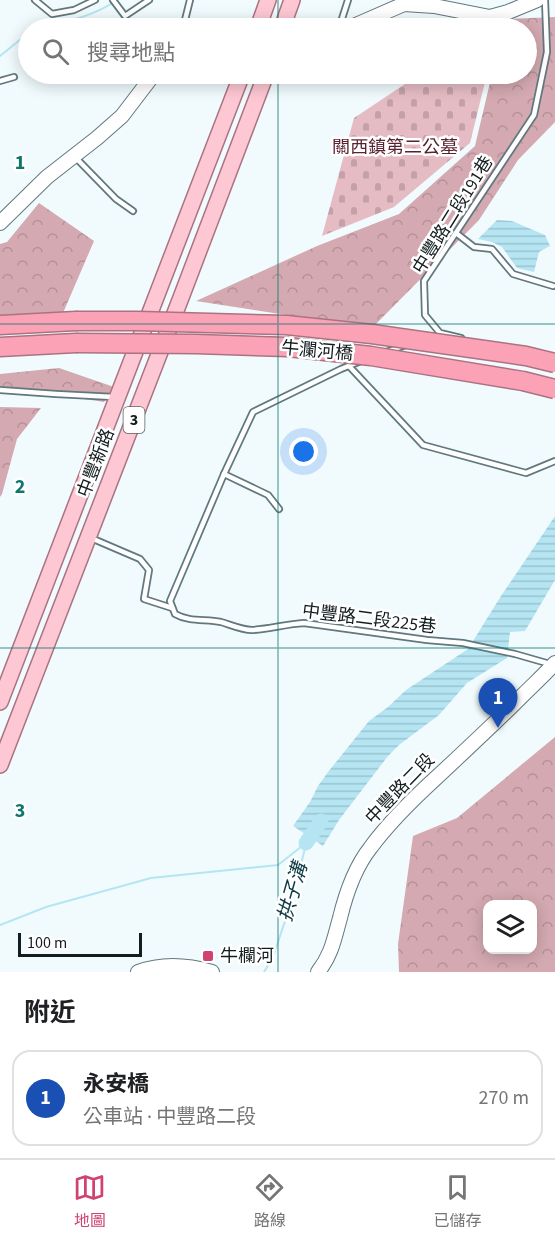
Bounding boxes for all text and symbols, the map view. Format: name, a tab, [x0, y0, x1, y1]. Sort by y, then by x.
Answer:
search box	[18, 18, 537, 84]
icon: search	[39, 35, 72, 68]
text: 搜尋地點	[87, 37, 175, 69]
park label: 關西鎮第二公墓	[332, 135, 458, 160]
text: 1	[15, 149, 25, 177]
street label: 中豐路二段191巷	[407, 151, 499, 279]
street label: 牛瀾河橋	[280, 335, 354, 367]
road number: 3	[124, 407, 144, 433]
street label: 中豐新路	[71, 425, 121, 501]
your location	[289, 437, 318, 466]
text: 2	[15, 473, 25, 501]
street label: 中豐路二段225巷	[301, 598, 437, 640]
pin: 1	[478, 678, 518, 728]
street label: 中豐路二段	[360, 748, 440, 830]
text: 3	[15, 797, 25, 825]
water label: 拱子溝	[271, 856, 316, 925]
map controls	[483, 900, 537, 954]
button: layers	[483, 900, 537, 954]
scale bar	[18, 930, 142, 958]
text: 100 m	[27, 932, 67, 954]
place label: 牛欄河	[220, 944, 274, 969]
marker: 牛欄河	[201, 949, 215, 963]
text: 附近	[24, 994, 76, 1031]
text: 永安橋	[83, 1068, 149, 1100]
text: 1	[40, 1084, 51, 1112]
text: 270 m	[479, 1084, 529, 1112]
text: 公車站 · 中豐路二段	[83, 1103, 256, 1131]
tab: 地圖	[73, 1171, 106, 1232]
tab: 路線	[253, 1171, 286, 1232]
tab: 已儲存	[433, 1171, 481, 1232]

